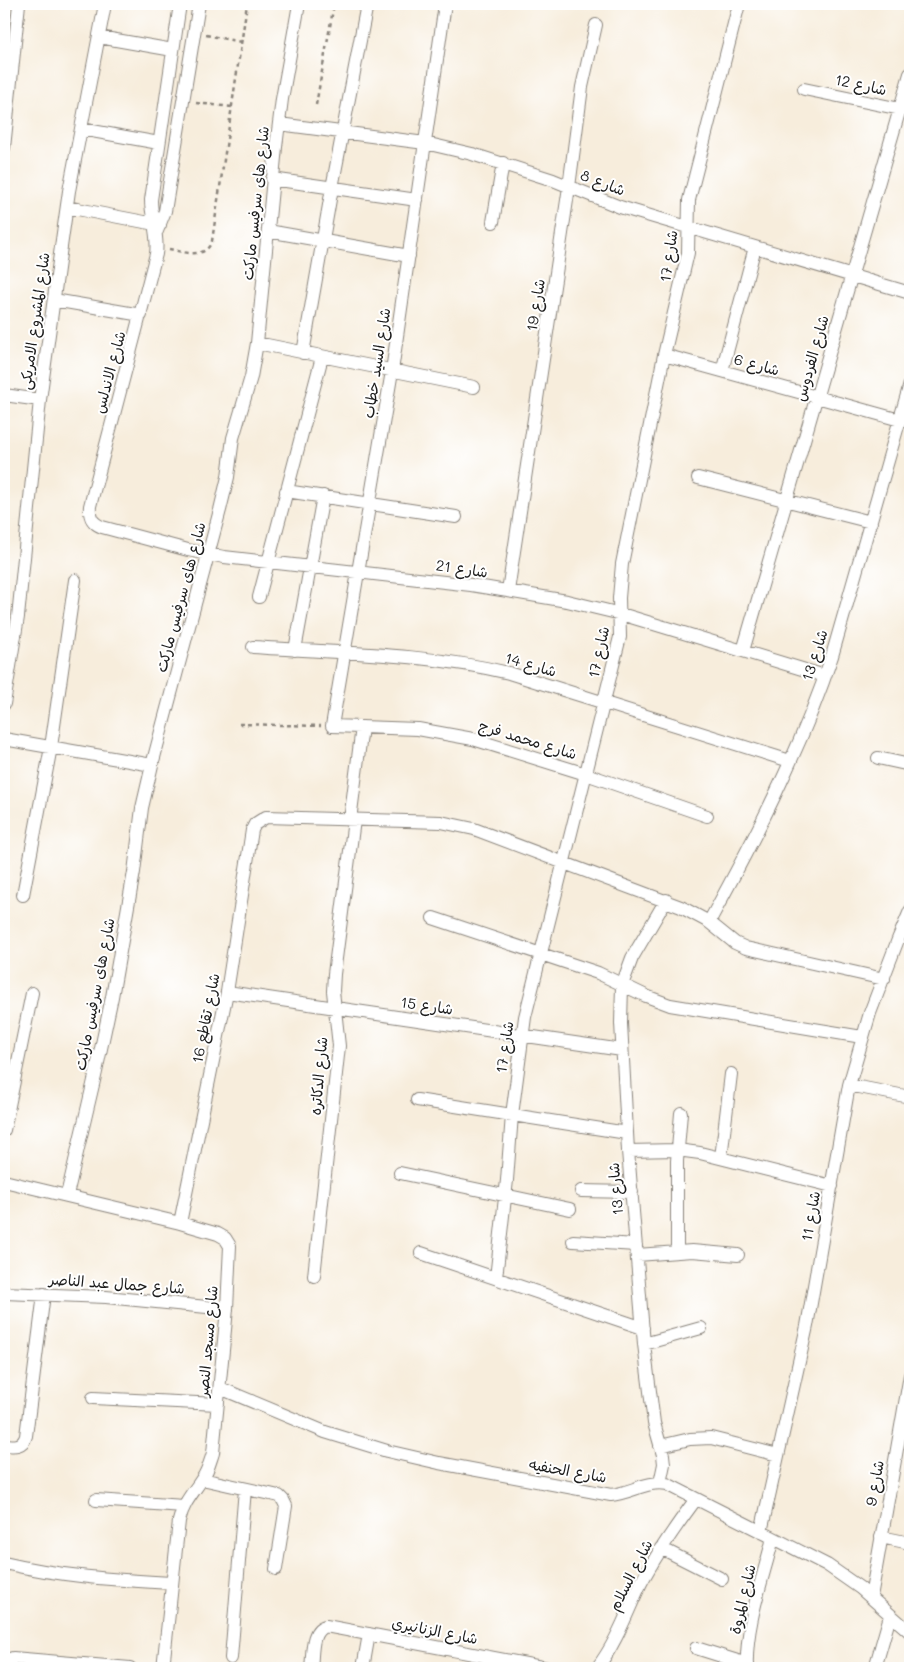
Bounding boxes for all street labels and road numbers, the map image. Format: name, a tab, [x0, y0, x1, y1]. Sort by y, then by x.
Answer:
street label: شارع 12	[833, 69, 889, 100]
street label: شارع هاى سرفيس ماركت	[237, 125, 274, 281]
street label: شارع 8	[577, 164, 628, 201]
street label: شارع 17	[654, 229, 683, 283]
street label: شارع المشروع الامريكى	[14, 251, 55, 391]
street label: شارع 19	[521, 277, 550, 333]
street label: شارع السيد خطاب	[357, 306, 396, 420]
street label: شارع الفردوس	[789, 313, 834, 404]
street label: شارع الاندلس	[88, 329, 131, 416]
street label: شارع 6	[732, 348, 782, 381]
street label: شارع هاى سرفيس ماركت	[150, 520, 211, 675]
street label: شارع 21	[435, 554, 489, 583]
street label: شارع 17	[583, 624, 614, 680]
street label: شارع 13	[796, 627, 833, 683]
street label: شارع 14	[503, 647, 559, 682]
street label: شارع محمد فرج	[476, 715, 579, 764]
street label: شارع هاى سرفيس ماركت	[69, 916, 120, 1072]
street label: شارع تقاطع 16	[186, 971, 225, 1065]
street label: شارع 15	[399, 991, 454, 1020]
street label: شارع 17	[490, 1020, 519, 1074]
street label: شارع الدكاتره	[305, 1036, 332, 1116]
street label: شارع 13	[603, 1162, 628, 1216]
street label: شارع 11	[796, 1189, 825, 1243]
street label: شارع جمال عبد الناصر	[47, 1268, 185, 1299]
street label: شارع مسجد النصر	[192, 1284, 223, 1400]
street label: شارع الحنفيه	[527, 1453, 608, 1488]
street label: شارع 9	[860, 1459, 889, 1508]
street label: شارع السلام	[604, 1536, 658, 1615]
street label: شارع المروة	[724, 1562, 761, 1636]
street label: شارع الزنانيري	[390, 1612, 480, 1650]

